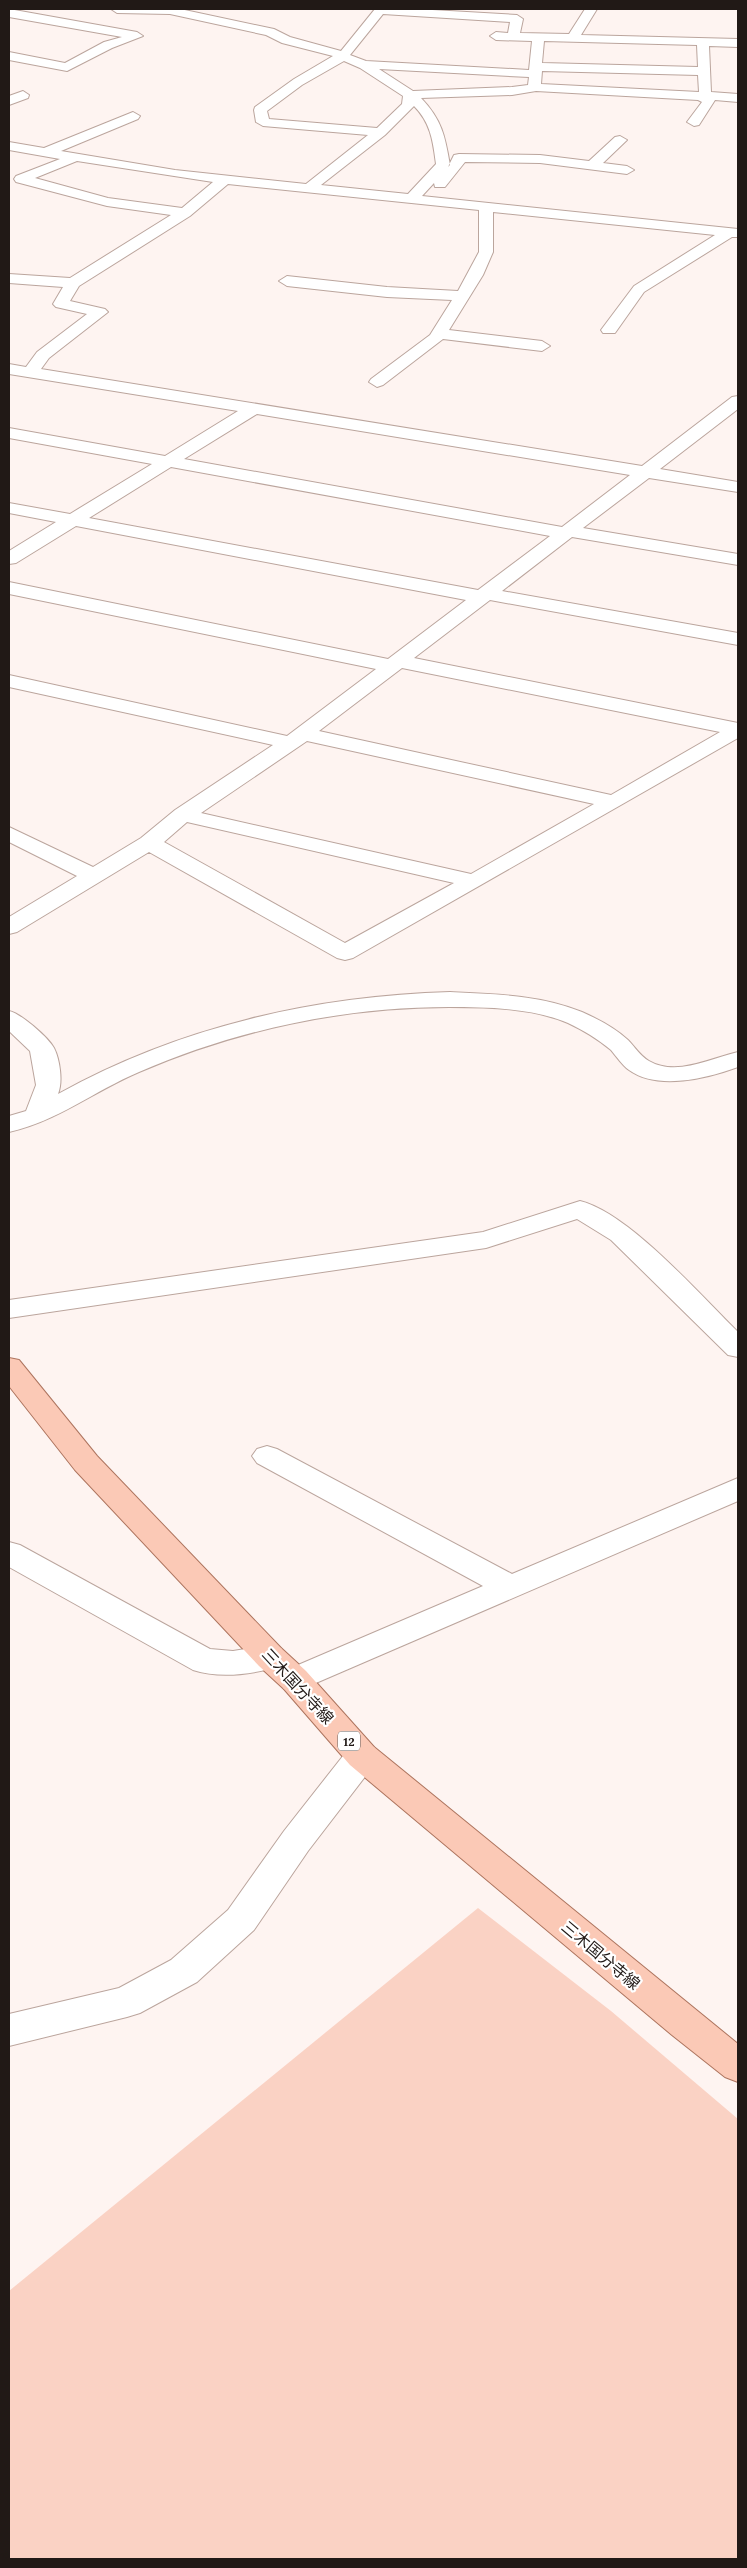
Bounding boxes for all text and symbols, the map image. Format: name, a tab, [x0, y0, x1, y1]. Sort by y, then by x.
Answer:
street label: 三木国分寺線	[258, 1644, 338, 1728]
road number: 12	[338, 1732, 360, 1750]
street label: 三木国分寺線	[558, 1916, 644, 1994]

